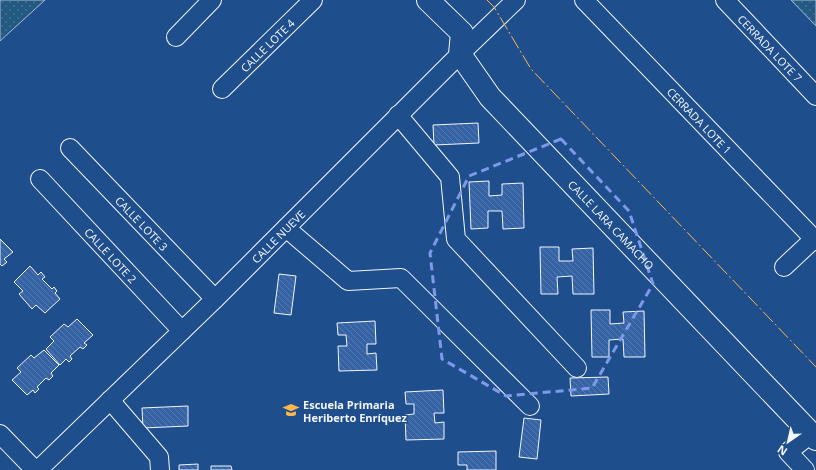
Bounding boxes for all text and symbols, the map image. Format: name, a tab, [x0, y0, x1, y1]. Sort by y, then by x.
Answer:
street label: CERRADA LOTE 7	[735, 11, 806, 85]
street label: CALLE LOTE 4	[237, 15, 298, 75]
street label: CERRADA LOTE 1	[664, 84, 735, 157]
street label: CALLE LARA CAMACHO	[565, 177, 658, 272]
street label: CALLE LOTE 3	[112, 193, 172, 253]
street label: CALLE NUEVE	[248, 206, 308, 266]
street label: CALLE LOTE 2	[82, 224, 140, 286]
place label: Escuela Primaria Heriberto Enríquez	[303, 397, 408, 425]
school or university icon: Escuela Primaria Heriberto Enríquez	[282, 401, 300, 419]
north arrow	[768, 422, 808, 462]
text: N	[774, 442, 790, 459]

